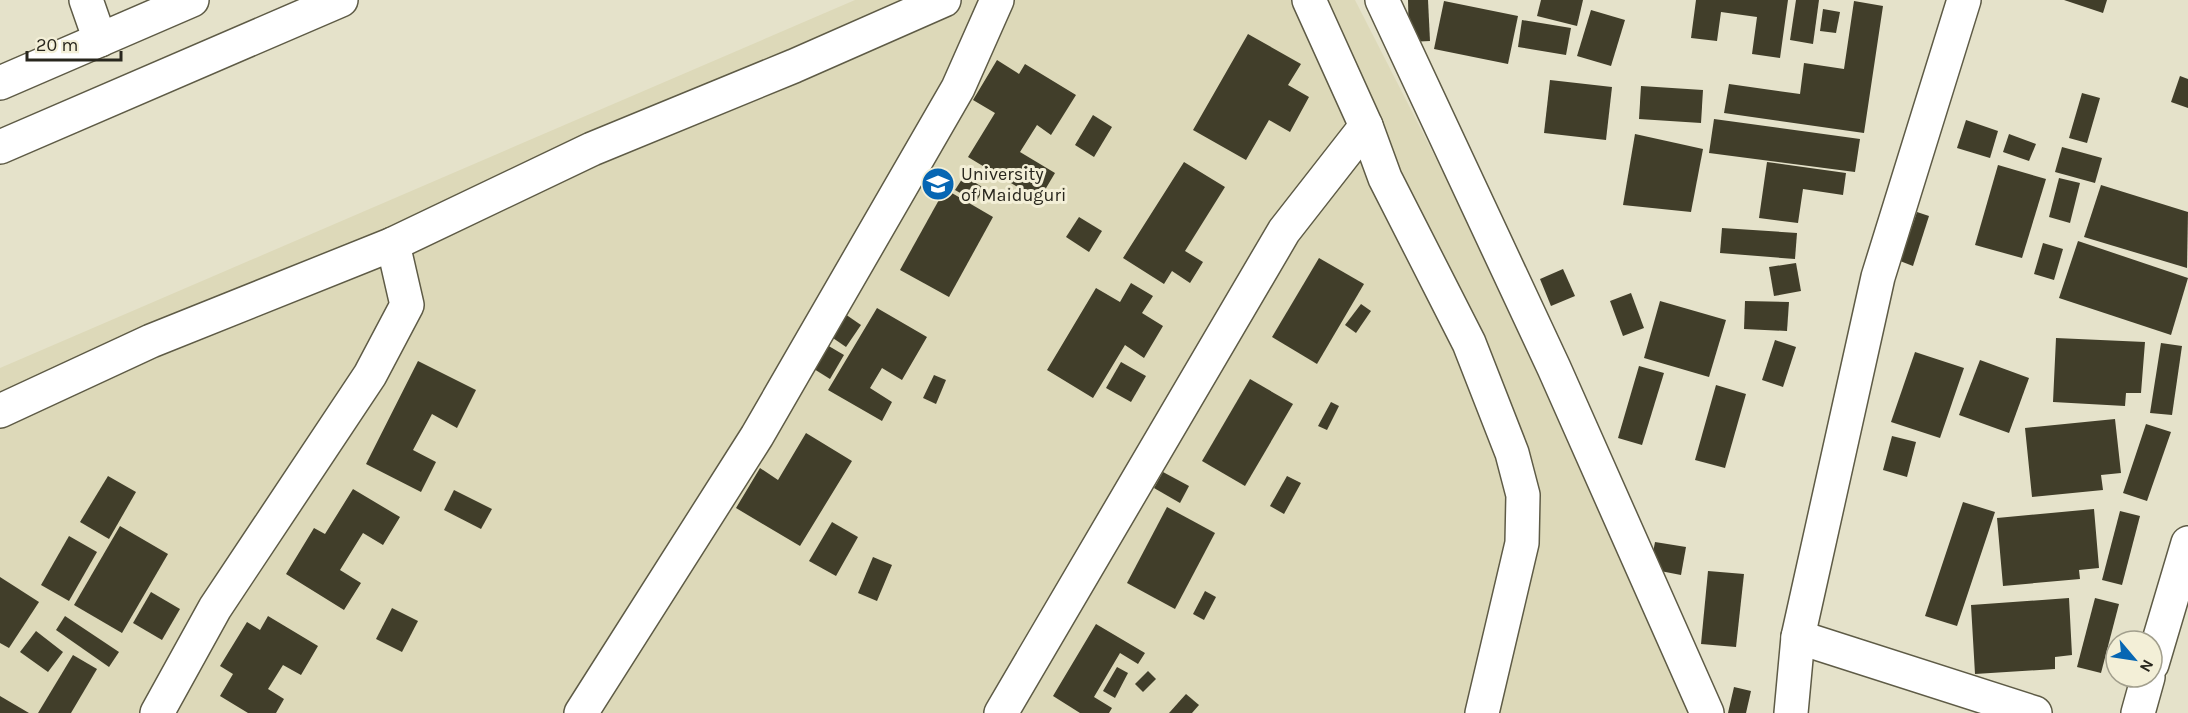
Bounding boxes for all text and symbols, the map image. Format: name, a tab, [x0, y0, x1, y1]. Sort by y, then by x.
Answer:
scale bar	[27, 24, 122, 62]
text: 20 m	[36, 34, 78, 56]
place label: University of Maiduguri	[961, 163, 1066, 206]
school or university icon: University of Maiduguri	[920, 166, 956, 202]
north arrow	[2104, 629, 2164, 689]
text: N	[2136, 656, 2158, 676]

